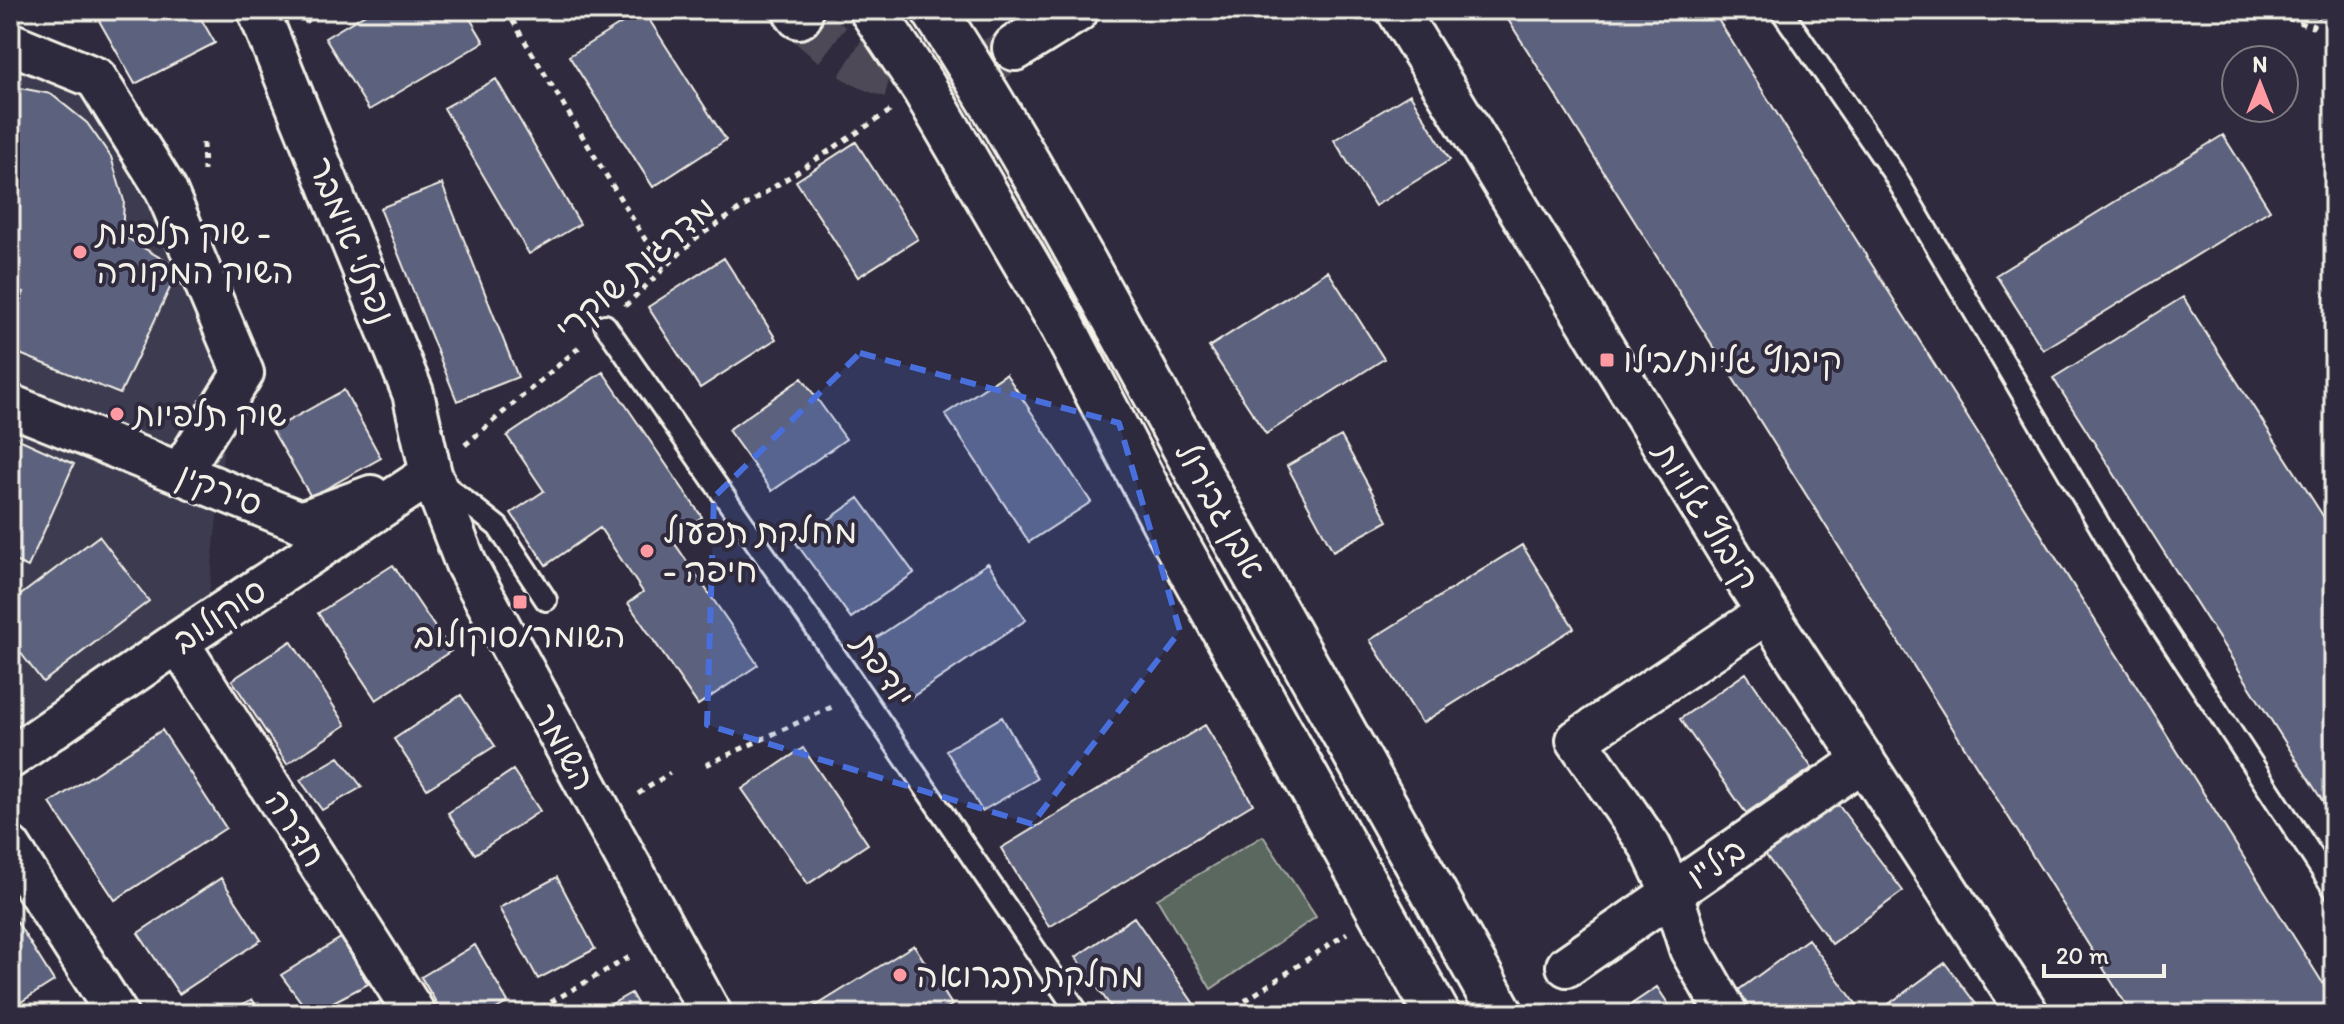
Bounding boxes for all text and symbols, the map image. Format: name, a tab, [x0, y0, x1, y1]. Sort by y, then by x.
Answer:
north arrow	[2220, 44, 2300, 124]
text: N	[2253, 51, 2267, 78]
street label: נפתלי אימבר	[300, 151, 403, 329]
street label: מדרגות שוקרי	[547, 188, 724, 349]
place label: שוק תלפיות - השוק המקורה	[94, 212, 294, 293]
marker: שוק תלפיות - השוק המקורה	[71, 243, 89, 261]
place label: קיבוץ גליות/בילו	[1623, 340, 1842, 382]
marker: קיבוץ גליות/בילו	[1598, 351, 1616, 369]
place label: שוק תלפיות	[131, 394, 287, 436]
marker: שוק תלפיות	[108, 405, 126, 423]
street label: קיבוץ גלויות	[1643, 433, 1768, 598]
street label: אבן גבירול	[1165, 435, 1275, 586]
street label: סירקין	[171, 454, 268, 525]
place label: מחלקת תפעול - חיפה	[663, 511, 857, 591]
marker: מחלקת תפעול - חיפה	[638, 542, 656, 560]
street label: סוקולוב	[165, 569, 274, 662]
marker: השומר/סוקולוב	[511, 593, 529, 611]
place label: השומר/סוקולוב	[414, 615, 626, 657]
street label: יודפת	[843, 624, 923, 715]
street label: השומר	[524, 697, 605, 798]
street label: חדרה	[256, 782, 335, 875]
street label: ביל"ו	[1679, 829, 1753, 898]
scale bar	[2044, 928, 2164, 978]
text: 20 m	[2056, 941, 2109, 970]
place label: מחלקת תברואה	[916, 955, 1144, 996]
marker: מחלקת תברואה	[891, 966, 909, 984]

